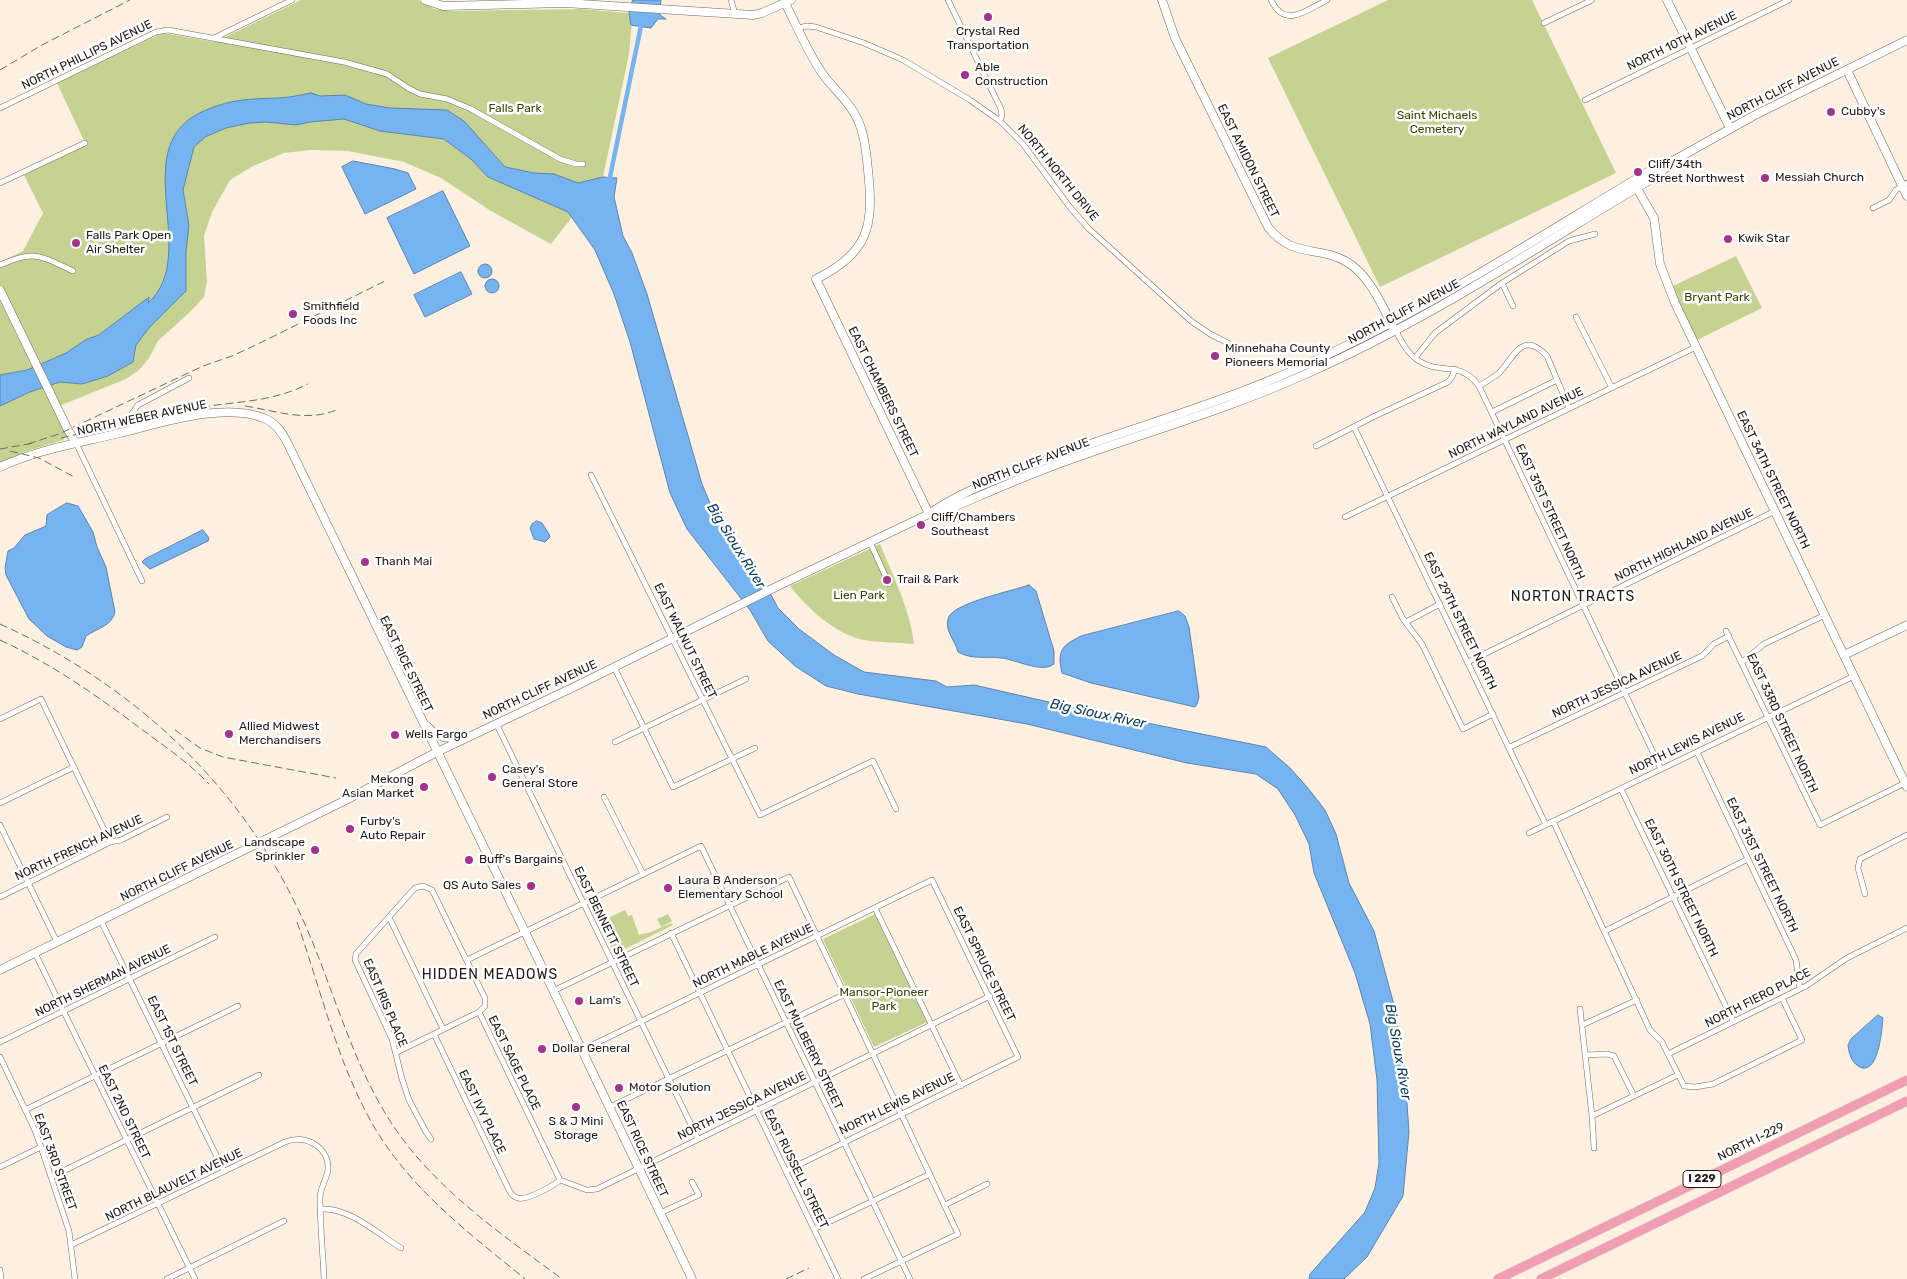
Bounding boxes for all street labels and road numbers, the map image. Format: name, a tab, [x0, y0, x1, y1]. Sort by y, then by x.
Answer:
street label: NORTH 10TH AVENUE	[1625, 8, 1739, 74]
street label: NORTH PHILLIPS AVENUE	[19, 17, 155, 93]
street label: NORTH CLIFF AVENUE	[1724, 54, 1842, 124]
street label: EAST AMIDON STREET	[1214, 102, 1282, 220]
street label: NORTH NORTH DRIVE	[1015, 122, 1101, 224]
street label: NORTH CLIFF AVENUE	[1346, 276, 1462, 348]
street label: EAST CHAMBERS STREET	[845, 324, 921, 460]
street label: NORTH WAYLAND AVENUE	[1446, 384, 1586, 462]
street label: NORTH WEBER AVENUE	[76, 397, 208, 439]
street label: EAST 34TH STREET NORTH	[1733, 409, 1813, 551]
street label: NORTH CLIFF AVENUE	[970, 435, 1092, 493]
street label: EAST 31ST STREET NORTH	[1512, 442, 1588, 582]
street label: NORTH HIGHLAND AVENUE	[1612, 505, 1756, 585]
street label: EAST 29TH STREET NORTH	[1420, 550, 1500, 692]
street label: EAST WALNUT STREET	[651, 581, 719, 701]
street label: EAST RICE STREET	[376, 613, 436, 715]
street label: NORTH JESSICA AVENUE	[1550, 649, 1684, 721]
street label: EAST 33RD STREET NORTH	[1743, 651, 1821, 795]
street label: NORTH CLIFF AVENUE	[481, 657, 599, 723]
street label: NORTH LEWIS AVENUE	[1627, 710, 1747, 778]
street label: EAST 31ST STREET NORTH	[1723, 795, 1801, 935]
street label: NORTH FRENCH AVENUE	[13, 812, 145, 884]
street label: EAST 30TH STREET NORTH	[1641, 817, 1721, 959]
street label: NORTH CLIFF AVENUE	[118, 837, 236, 905]
street label: EAST BENNETT STREET	[571, 864, 641, 990]
street label: EAST SPRUCE STREET	[950, 904, 1018, 1024]
street label: NORTH MABLE AVENUE	[691, 921, 815, 991]
street label: NORTH SHERMAN AVENUE	[33, 942, 173, 1020]
street label: EAST IRIS PLACE	[360, 957, 410, 1049]
street label: NORTH FIERO PLACE	[1703, 965, 1813, 1031]
street label: EAST MULBERRY STREET	[770, 978, 846, 1112]
street label: EAST 1ST STREET	[144, 994, 200, 1088]
street label: EAST SAGE PLACE	[485, 1013, 543, 1113]
street label: EAST 2ND STREET	[95, 1063, 153, 1161]
street label: EAST IVY PLACE	[455, 1068, 509, 1156]
street label: NORTH JESSICA AVENUE	[675, 1069, 809, 1143]
street label: NORTH LEWIS AVENUE	[837, 1070, 957, 1138]
street label: EAST RICE STREET	[613, 1098, 671, 1200]
street label: EAST RUSSELL STREET	[761, 1107, 831, 1231]
street label: EAST 3RD STREET	[31, 1111, 79, 1213]
street label: NORTH I-229	[1715, 1120, 1787, 1164]
street label: NORTH BLAUVELT AVENUE	[103, 1145, 245, 1225]
road number: I 229	[1683, 1170, 1721, 1188]

